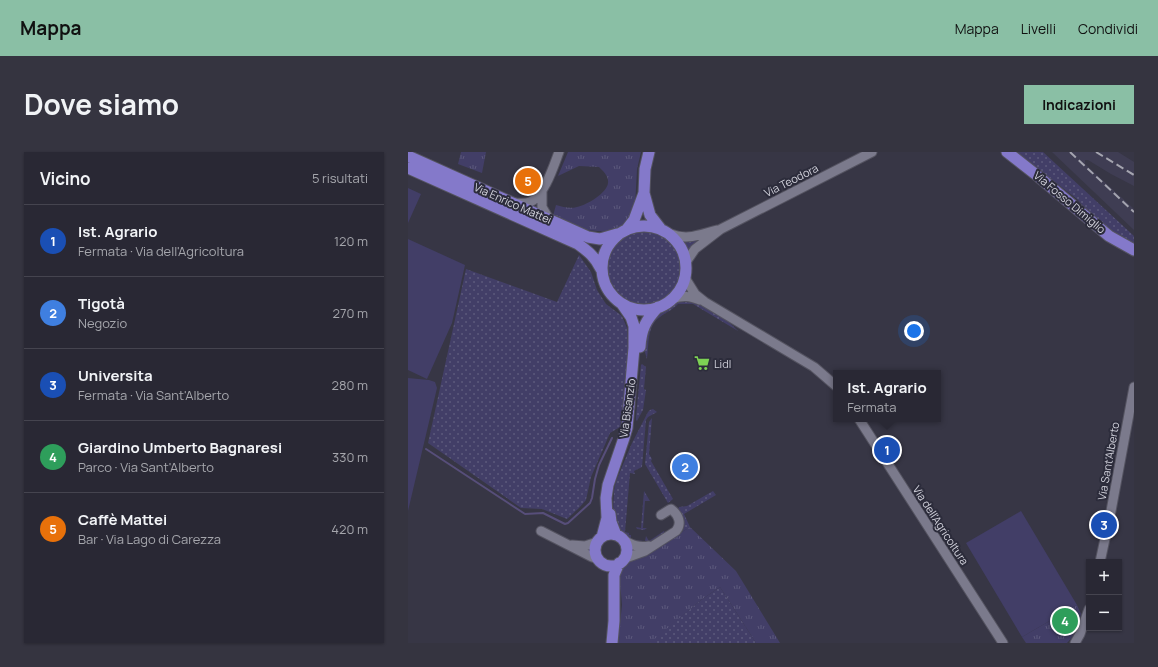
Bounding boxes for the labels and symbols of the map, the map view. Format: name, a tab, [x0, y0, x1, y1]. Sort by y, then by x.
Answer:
street label: Via Teodora	[761, 160, 821, 200]
pin: 5	[515, 166, 541, 196]
street label: Via Fosso Dimiglio	[1031, 168, 1109, 237]
street label: Via Enrico Mattei	[472, 179, 554, 227]
your location	[904, 321, 924, 341]
supermarket icon: Lidl	[693, 354, 711, 372]
place label: Lidl	[714, 356, 731, 371]
street label: Via Bisanzio	[615, 377, 639, 439]
street label: Via Sant'Alberto	[1094, 420, 1122, 501]
pin: 1	[874, 435, 900, 465]
pin: 2	[672, 452, 698, 482]
street label: Via dell'Agricoltura	[910, 482, 972, 568]
pin: 3	[1091, 510, 1117, 540]
pin: 4	[1052, 606, 1078, 636]

